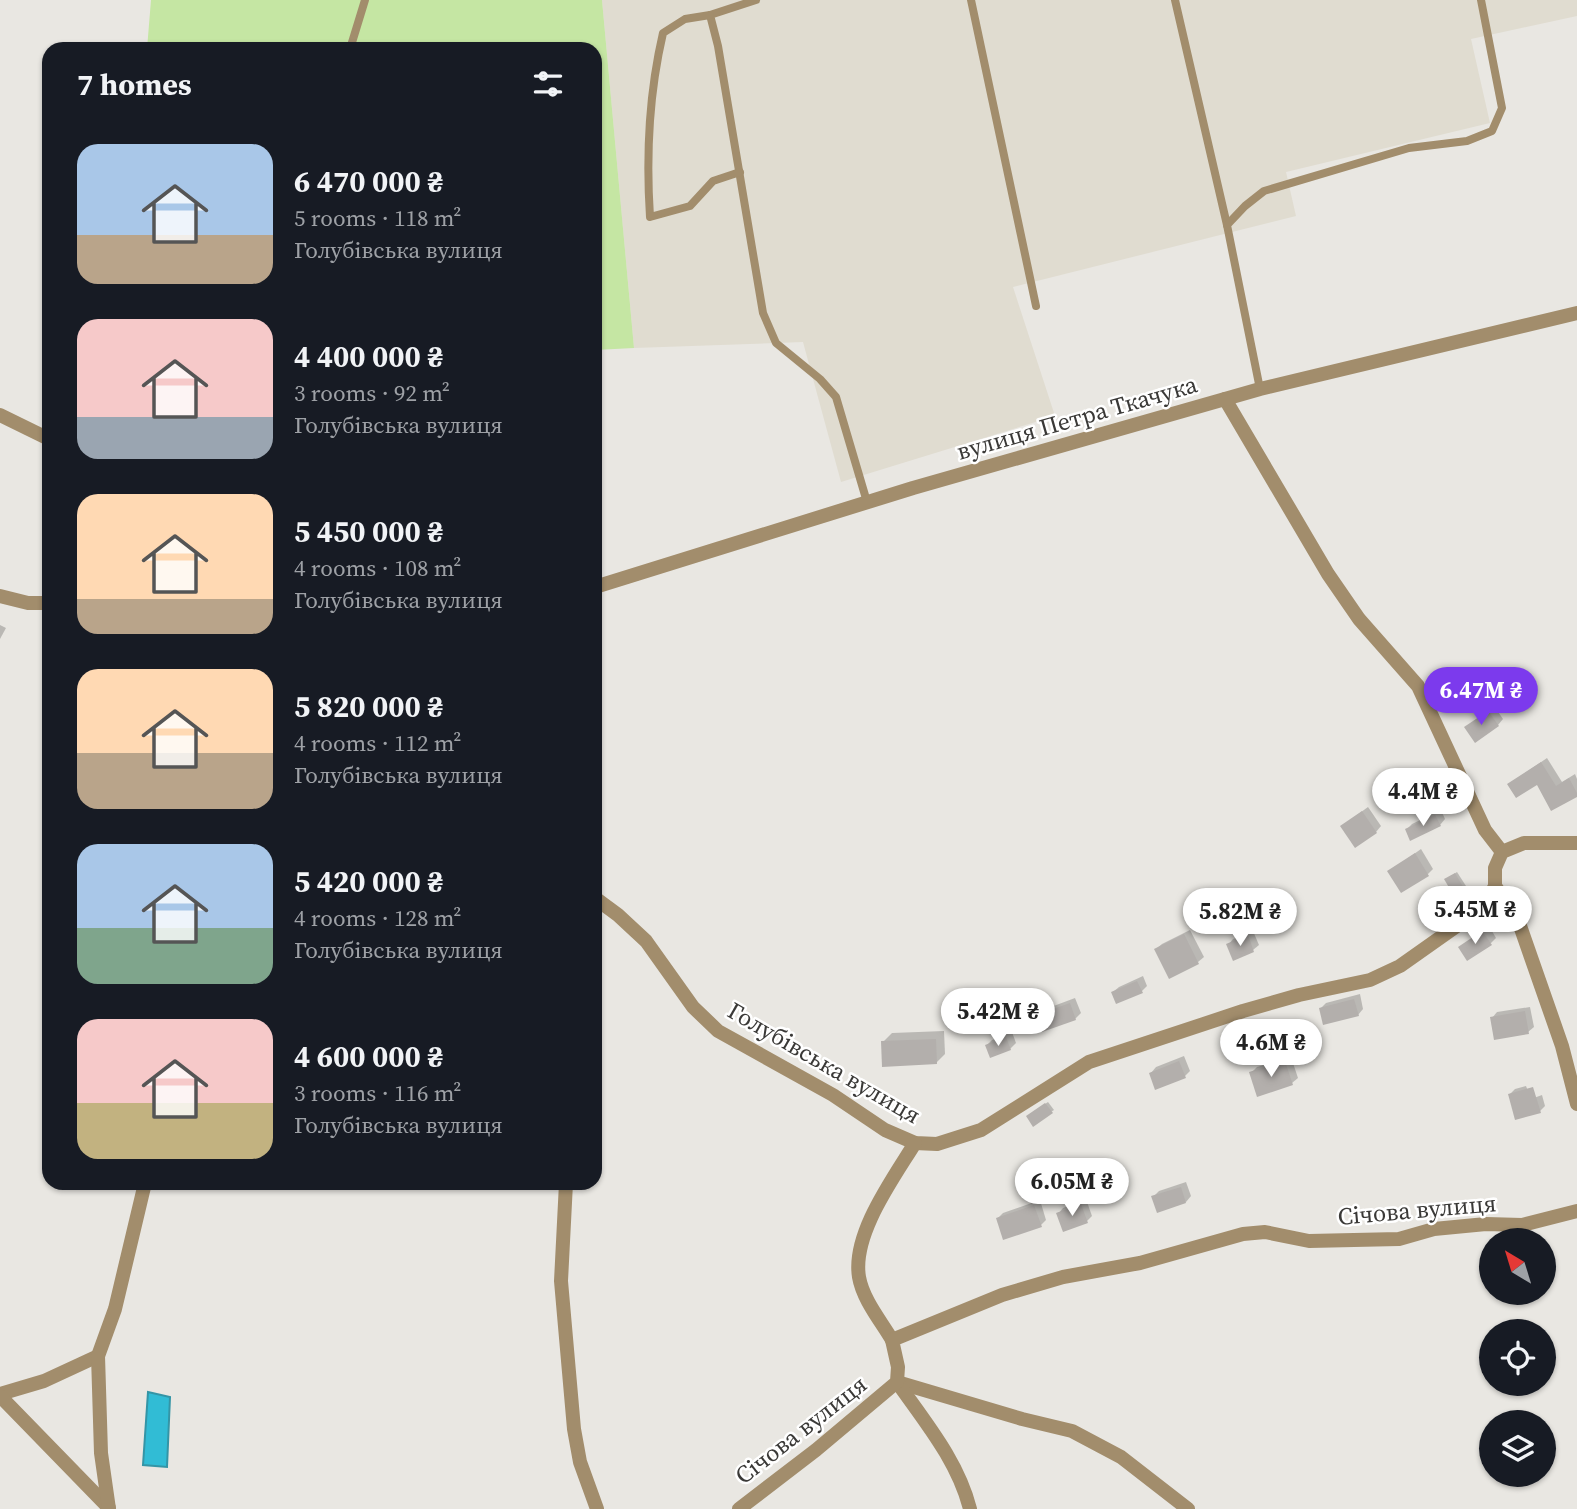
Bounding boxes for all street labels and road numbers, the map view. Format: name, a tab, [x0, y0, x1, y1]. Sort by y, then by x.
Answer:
street label: вулиця Петра Ткачука	[953, 367, 1202, 468]
street label: Голубівська вулиця	[722, 994, 927, 1131]
street label: Січова вулиця	[1336, 1186, 1498, 1233]
street label: Січова вулиця	[728, 1368, 873, 1492]

